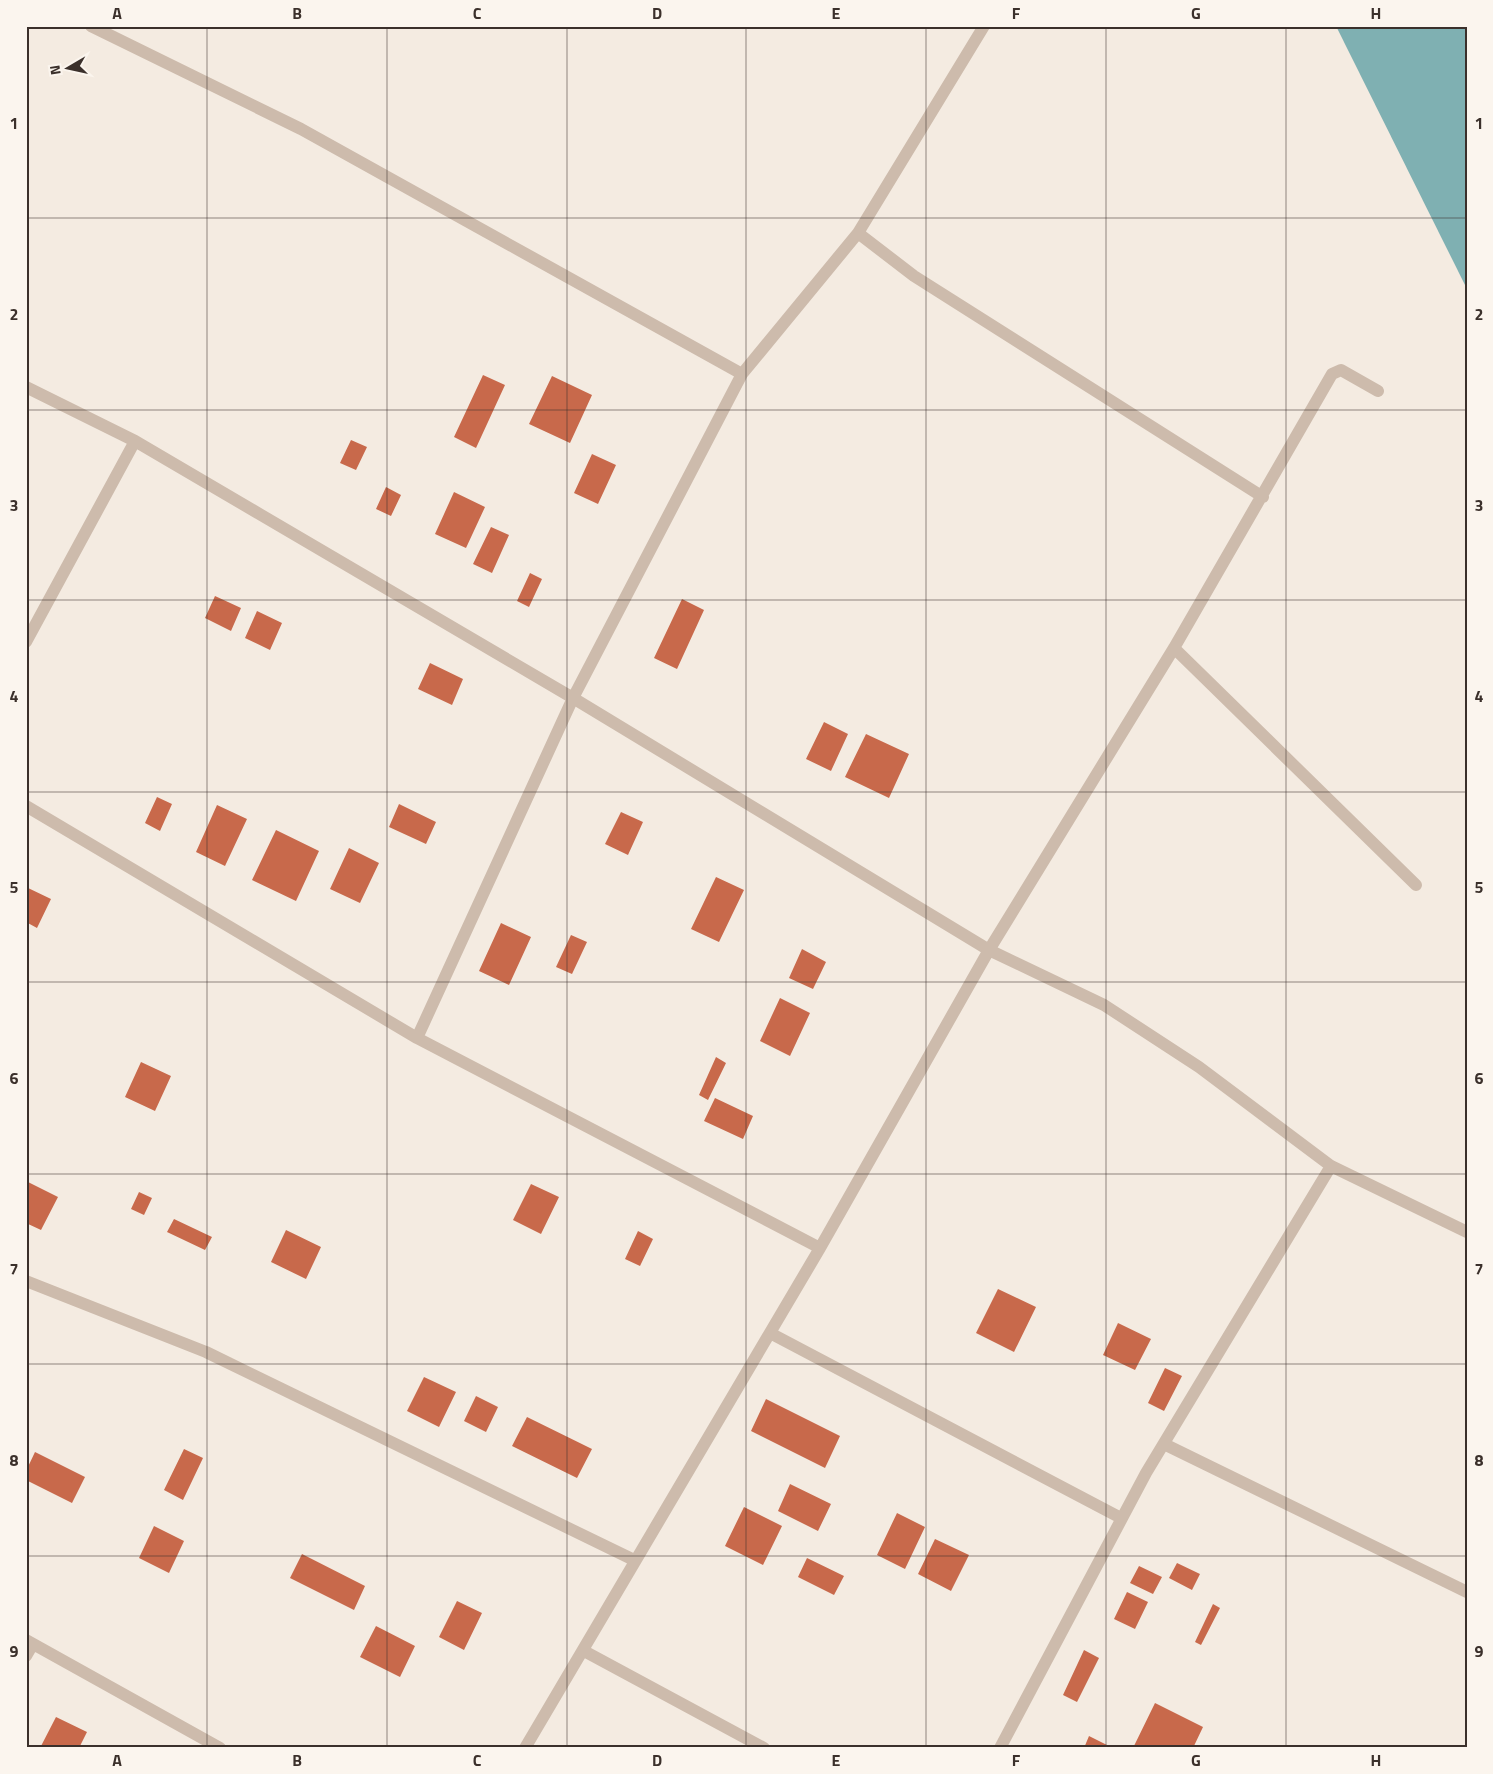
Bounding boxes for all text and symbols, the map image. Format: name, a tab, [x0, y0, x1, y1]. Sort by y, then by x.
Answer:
text: A	[112, 1, 122, 25]
text: B	[292, 1, 302, 25]
text: C	[473, 1, 482, 25]
text: D	[652, 1, 662, 25]
text: E	[832, 1, 841, 25]
text: F	[1012, 1, 1021, 25]
text: G	[1191, 1, 1201, 25]
text: H	[1371, 1, 1381, 25]
north arrow	[42, 42, 92, 92]
text: N	[44, 64, 66, 77]
text: 1	[10, 111, 18, 135]
text: 1	[1475, 111, 1483, 135]
text: 2	[10, 302, 18, 326]
text: 2	[1475, 302, 1483, 326]
text: 3	[10, 493, 18, 517]
text: 3	[1475, 493, 1483, 517]
text: 4	[10, 684, 19, 708]
text: 4	[1475, 684, 1484, 708]
text: 5	[10, 875, 19, 899]
text: 5	[1475, 875, 1484, 899]
text: 6	[10, 1066, 19, 1090]
text: 6	[1475, 1066, 1484, 1090]
text: 7	[10, 1257, 18, 1281]
text: 7	[1475, 1257, 1483, 1281]
text: 8	[10, 1448, 19, 1472]
text: 8	[1475, 1448, 1484, 1472]
text: 9	[10, 1639, 19, 1663]
text: 9	[1475, 1639, 1484, 1663]
text: A	[112, 1748, 122, 1772]
text: B	[292, 1748, 302, 1772]
text: C	[473, 1748, 482, 1772]
text: D	[652, 1748, 662, 1772]
text: E	[832, 1748, 841, 1772]
text: F	[1012, 1748, 1021, 1772]
text: G	[1191, 1748, 1201, 1772]
text: H	[1371, 1748, 1381, 1772]

